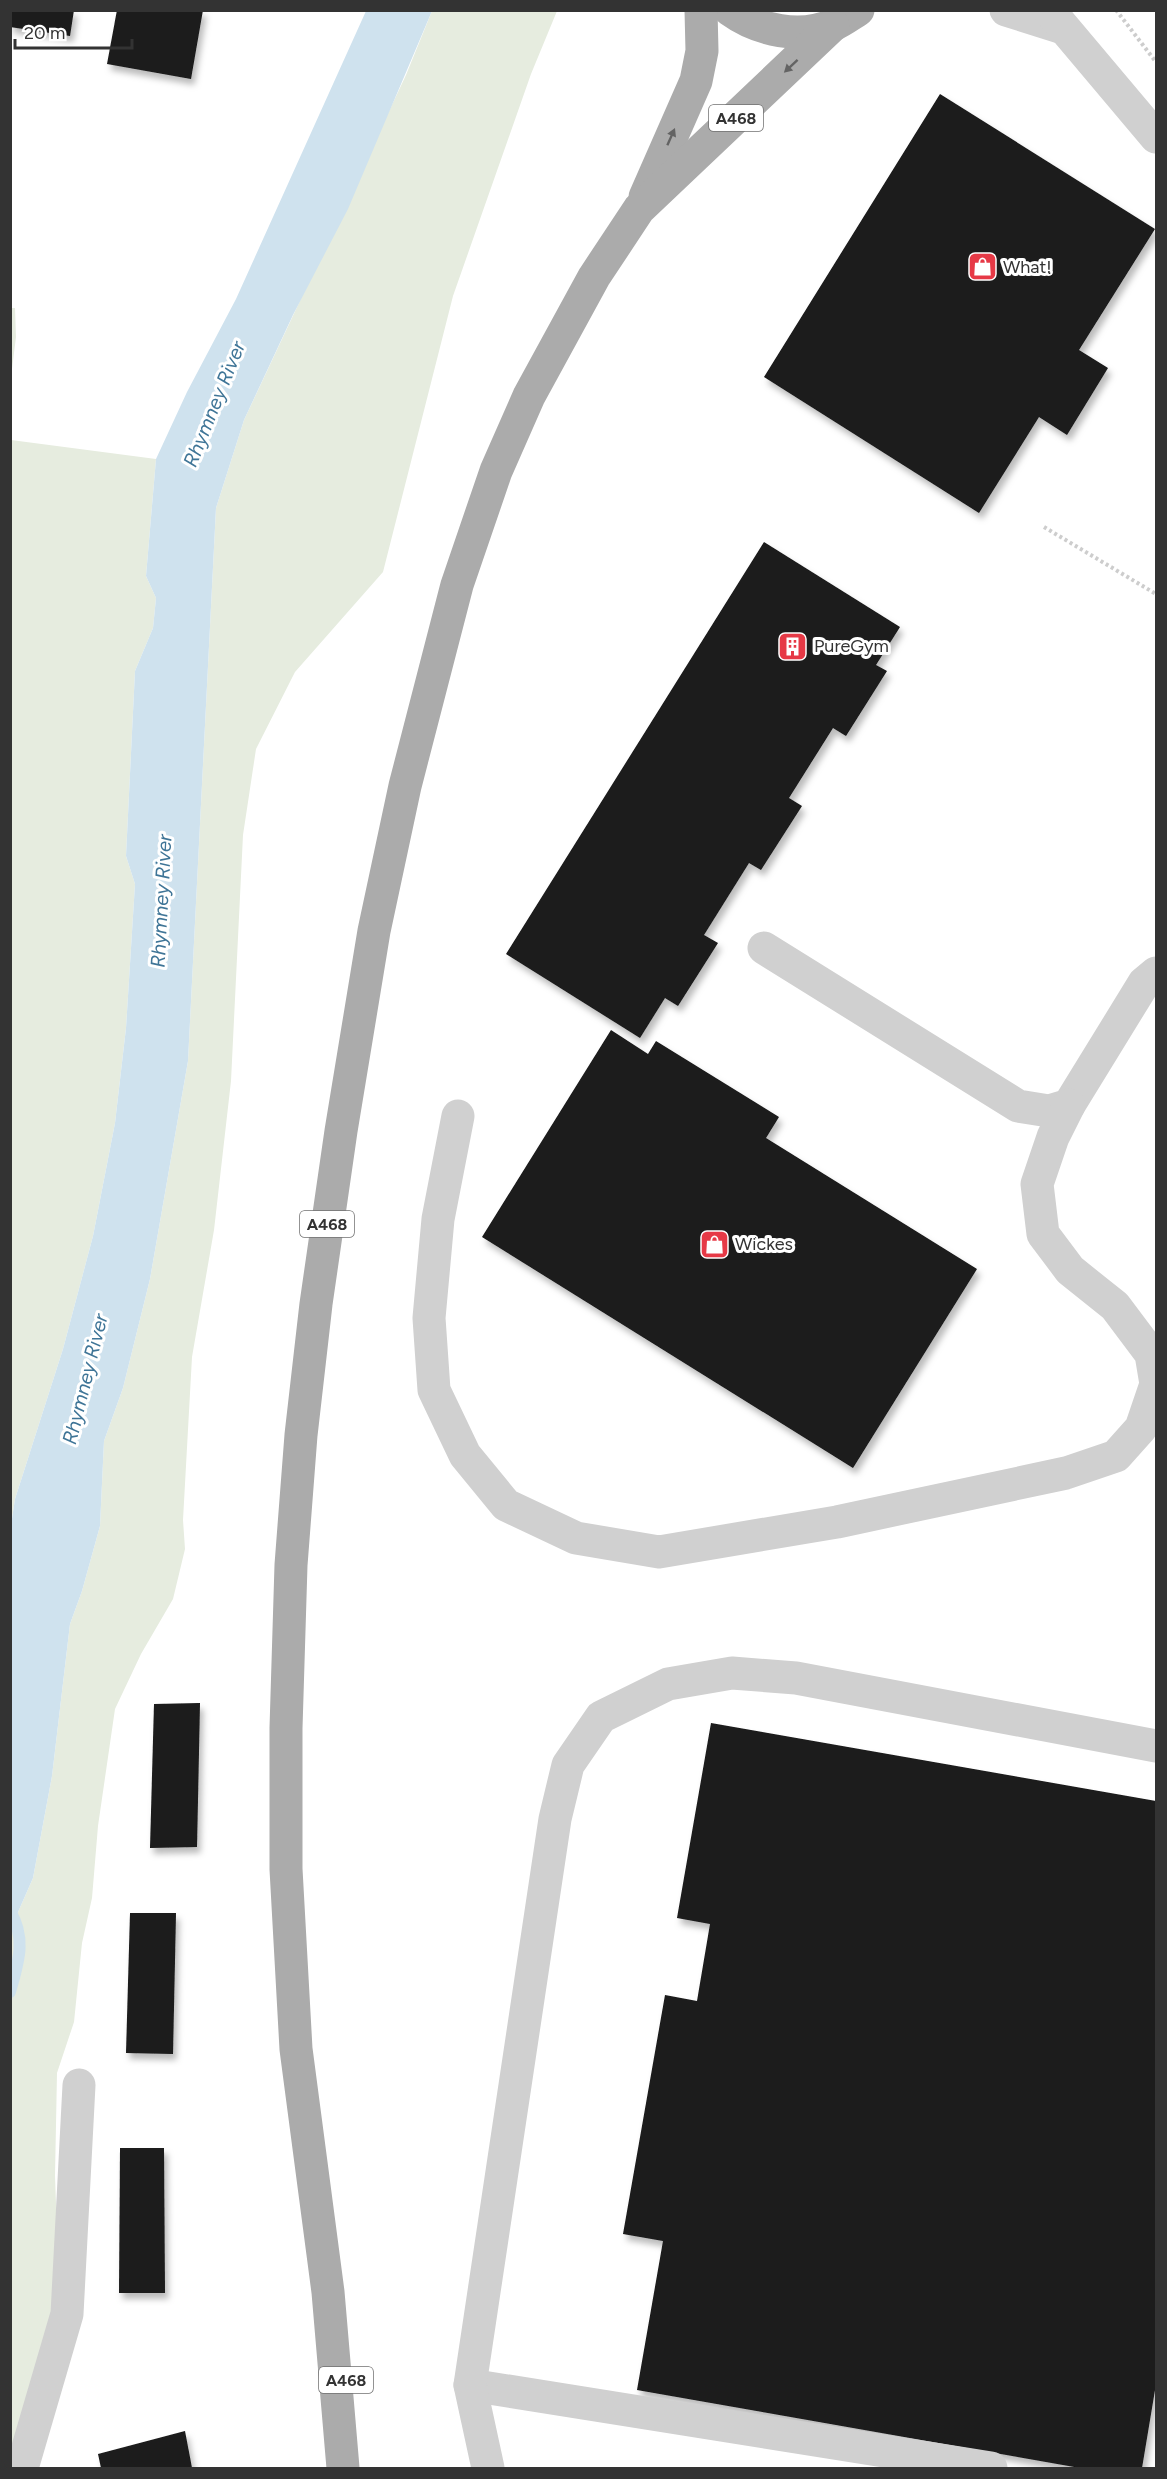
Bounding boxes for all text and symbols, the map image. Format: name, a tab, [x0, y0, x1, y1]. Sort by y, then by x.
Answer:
scale bar	[15, 12, 132, 50]
text: 20 m	[24, 22, 65, 44]
one-way arrow	[784, 59, 799, 73]
road number: A468	[709, 105, 763, 131]
one-way arrow	[667, 128, 676, 145]
shop icon: What!	[966, 251, 998, 283]
place label: What!	[1003, 256, 1052, 278]
water label: Rhymney River	[178, 336, 251, 470]
building icon: PureGym	[777, 630, 809, 662]
place label: PureGym	[814, 635, 889, 657]
water label: Rhymney River	[146, 832, 177, 968]
road number: A468	[300, 1211, 354, 1237]
shop icon: Wickes	[698, 1228, 730, 1260]
place label: Wickes	[735, 1233, 793, 1255]
water label: Rhymney River	[57, 1310, 113, 1447]
road number: A468	[319, 2367, 373, 2393]

